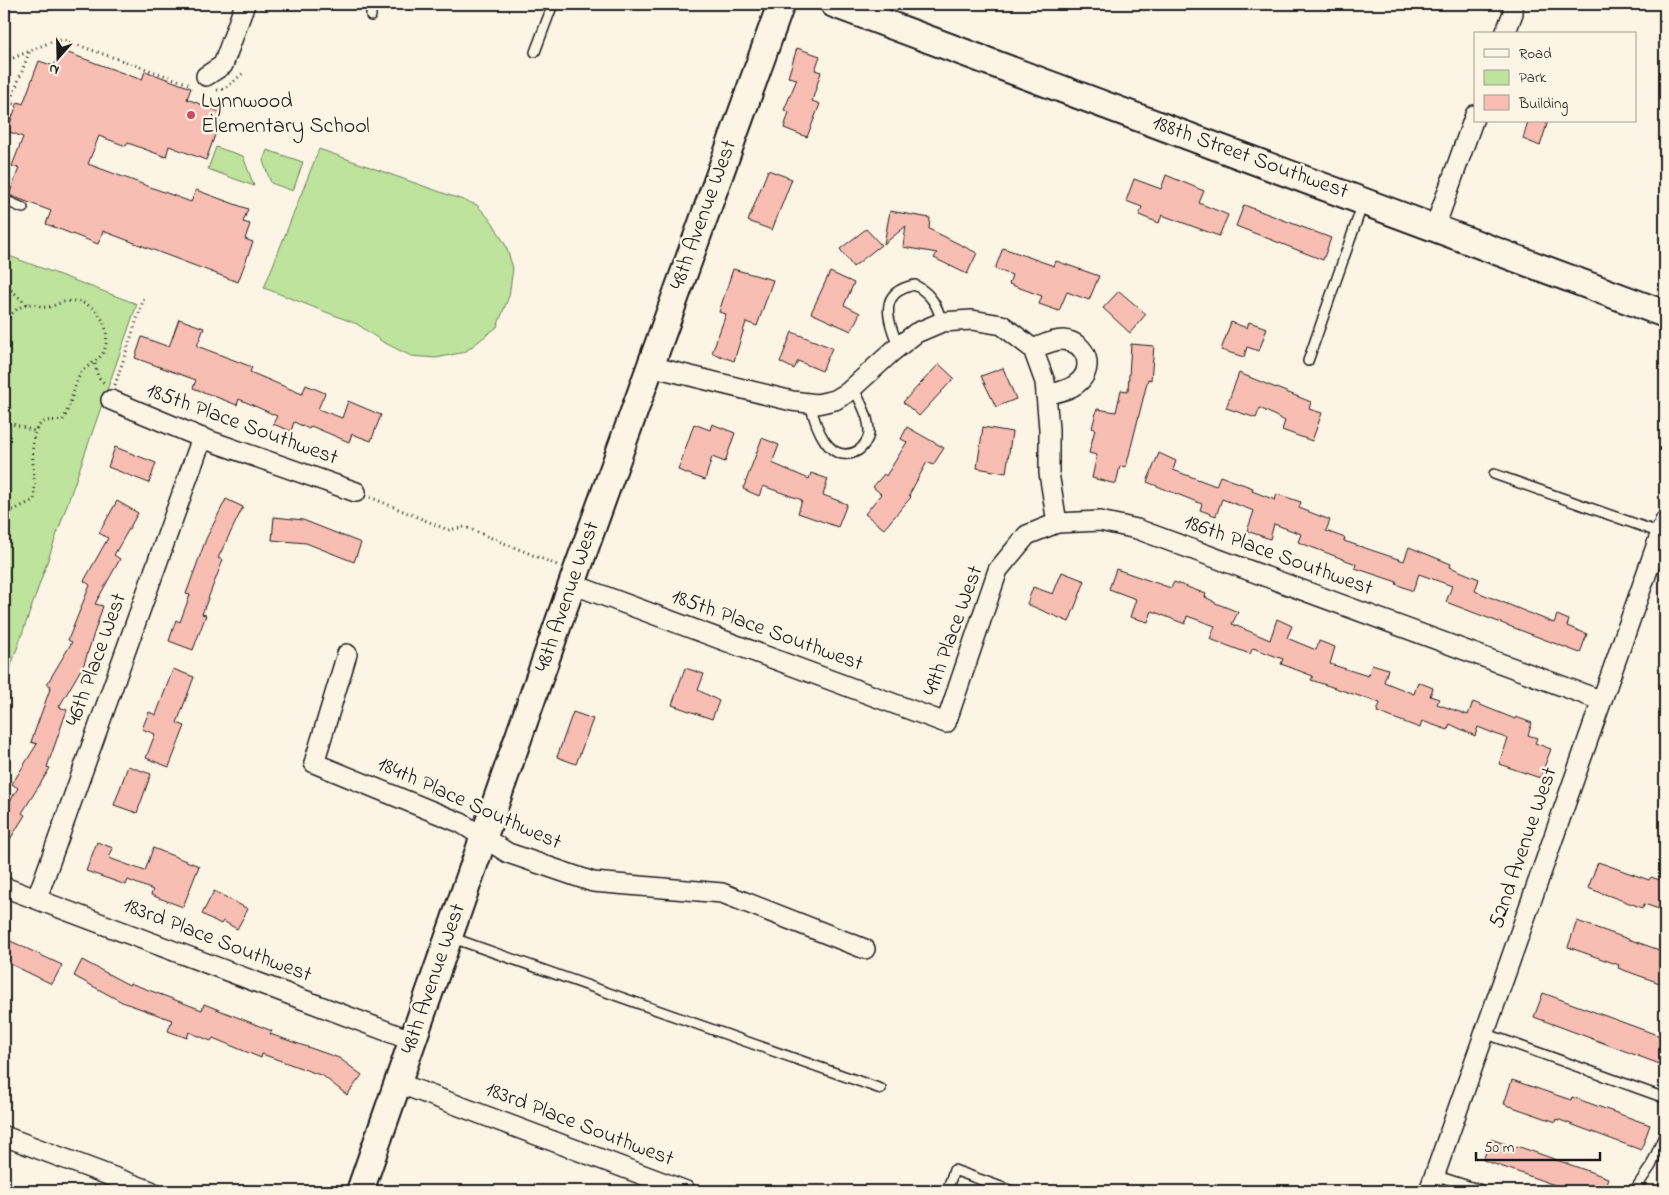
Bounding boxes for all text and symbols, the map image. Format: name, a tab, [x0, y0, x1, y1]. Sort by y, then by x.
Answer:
north arrow	[32, 32, 82, 82]
legend	[1474, 32, 1636, 122]
text: Road	[1519, 43, 1552, 65]
text: N	[46, 57, 62, 80]
text: Park	[1519, 67, 1547, 89]
place label: Lynnwood Elementary School	[201, 86, 370, 144]
text: Building	[1518, 93, 1568, 116]
street label: 188th Street Southwest	[1147, 108, 1353, 209]
marker: Lynnwood Elementary School	[185, 109, 197, 121]
street label: 48th Avenue West	[662, 135, 746, 294]
street label: 185th Place Southwest	[142, 375, 343, 475]
street label: 186th Place Southwest	[1179, 507, 1378, 605]
street label: 48th Avenue West	[527, 517, 609, 677]
street label: 49th Place West	[916, 561, 993, 701]
street label: 185th Place Southwest	[667, 581, 868, 681]
street label: 46th Place West	[58, 588, 136, 731]
street label: 184th Place Southwest	[372, 749, 567, 859]
street label: 52nd Avenue West	[1481, 762, 1567, 933]
street label: 183rd Place Southwest	[118, 890, 317, 992]
street label: 48th Avenue West	[393, 899, 475, 1059]
street label: 183rd Place Southwest	[480, 1074, 679, 1176]
scale bar	[1476, 1130, 1600, 1162]
text: 50 m	[1484, 1137, 1515, 1159]

